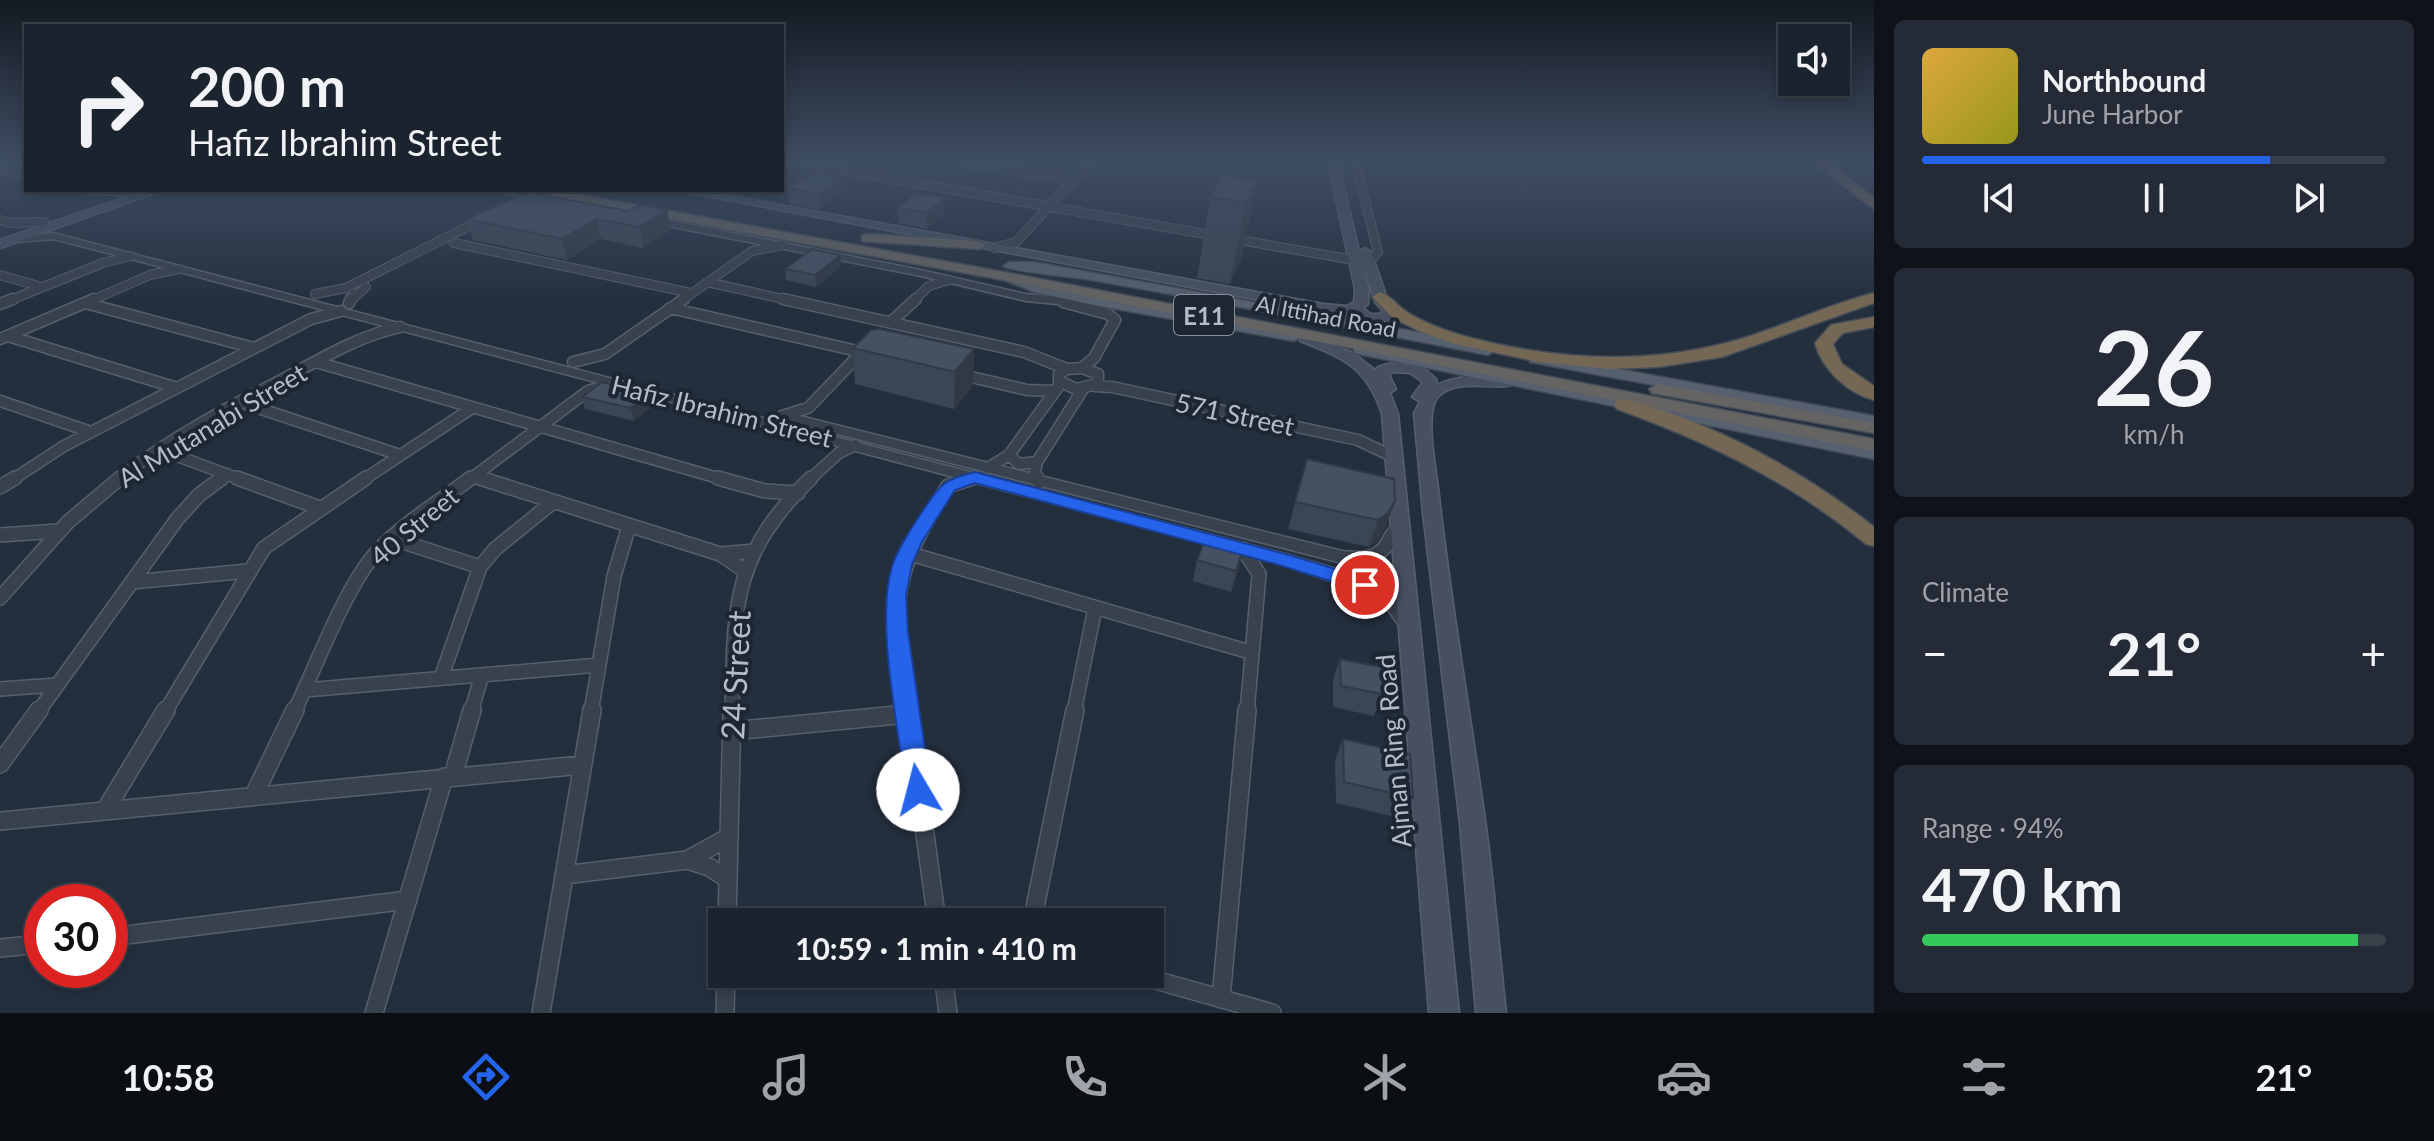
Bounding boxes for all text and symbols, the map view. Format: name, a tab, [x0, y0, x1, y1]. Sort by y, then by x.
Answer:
map controls	[1778, 24, 1850, 96]
button: sound	[1778, 24, 1850, 96]
text: 200 m	[188, 52, 346, 119]
icon: right	[56, 56, 160, 160]
text: Northbound	[2042, 62, 2206, 98]
text: June Harbor	[2042, 98, 2183, 130]
text: Hafiz Ibrahim Street	[188, 120, 502, 164]
icon: previous	[1977, 176, 2021, 220]
icon: pause	[2132, 176, 2176, 220]
icon: next	[2287, 176, 2331, 220]
street label: Al Ittihad Road	[1254, 289, 1398, 343]
road number: E11	[1174, 295, 1234, 335]
text: 26	[2094, 303, 2214, 428]
street label: Al Mutanabi Street	[112, 356, 313, 494]
street label: Hafiz Ibrahim Street	[608, 368, 836, 454]
street label: 571 Street	[1173, 386, 1298, 442]
text: km/h	[2124, 418, 2184, 450]
street label: 40 Street	[363, 479, 465, 572]
pin	[1331, 551, 1399, 619]
icon: arrive	[1343, 563, 1387, 607]
text: Climate	[1922, 576, 2009, 608]
street label: 24 Street	[712, 609, 758, 741]
text: 21°	[2107, 617, 2201, 689]
text: −	[1922, 627, 1948, 679]
text: +	[2360, 627, 2386, 679]
street label: Ajman Ring Road	[1369, 653, 1417, 849]
position arrow	[876, 748, 960, 832]
text: Range · 94%	[1922, 812, 2064, 844]
text: 470 km	[1922, 853, 2123, 925]
speed limit sign: 30	[24, 884, 128, 988]
text: 10:59 · 1 min · 410 m	[795, 930, 1077, 966]
icon: directions	[458, 1049, 514, 1105]
icon: music	[758, 1049, 814, 1105]
icon: phone	[1057, 1049, 1113, 1105]
icon: climate	[1357, 1049, 1413, 1105]
icon: car	[1656, 1049, 1712, 1105]
icon: filters	[1956, 1049, 2012, 1105]
text: 10:58	[122, 1055, 215, 1099]
text: 21°	[2255, 1055, 2312, 1099]

